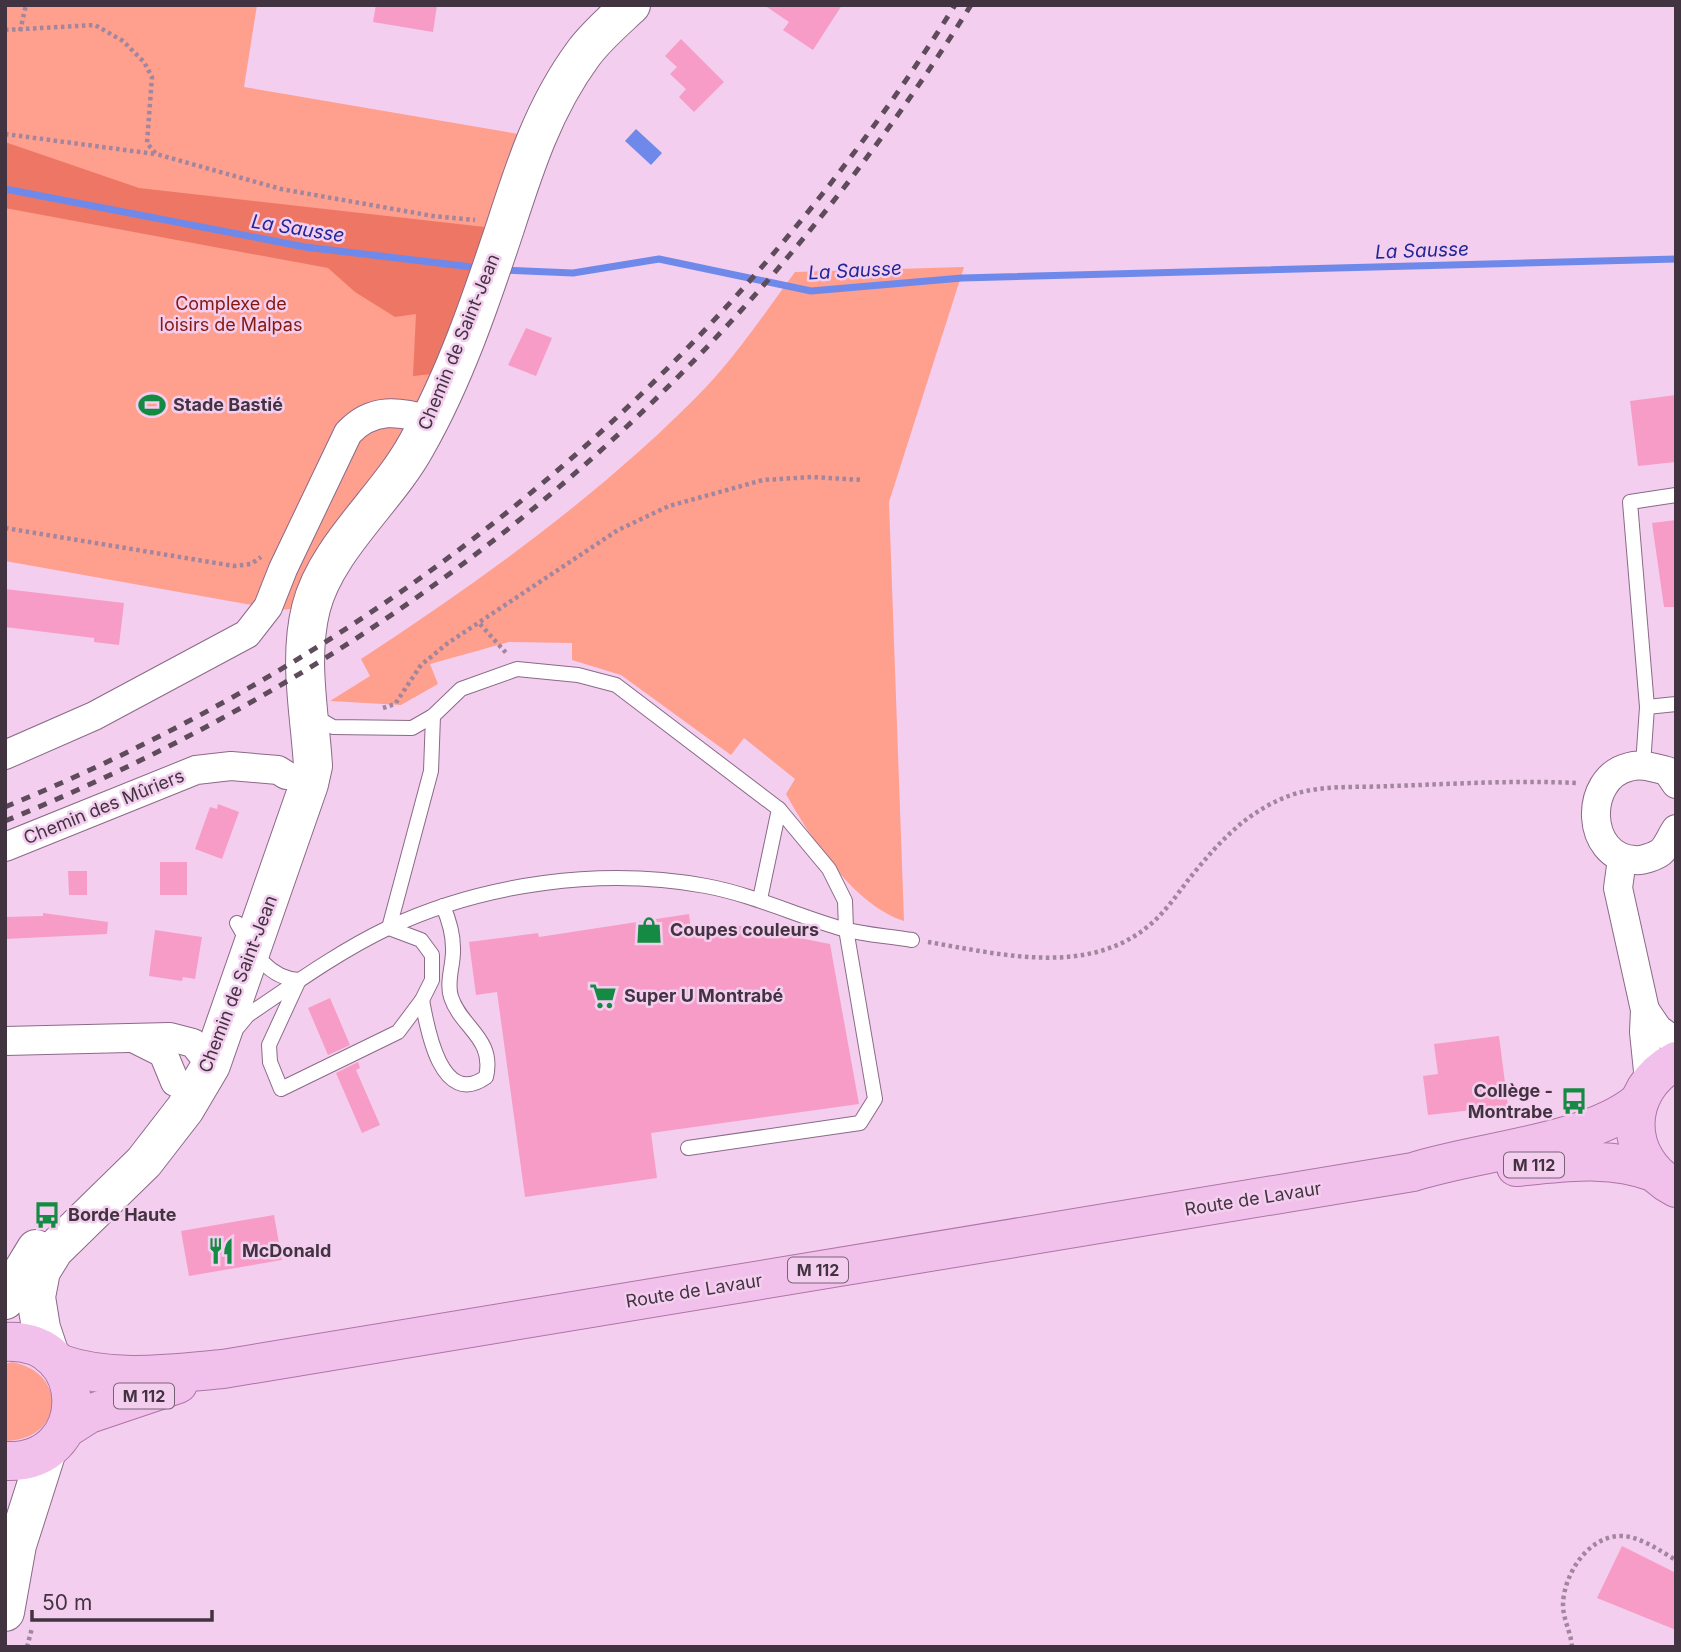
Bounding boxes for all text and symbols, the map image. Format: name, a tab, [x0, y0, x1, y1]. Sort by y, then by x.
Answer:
water label: La Sausse	[250, 210, 346, 247]
water label: La Sausse	[1375, 237, 1469, 264]
street label: Chemin de Saint-Jean	[414, 251, 503, 433]
water label: La Sausse	[808, 257, 902, 284]
park label: Complexe de loisirs de Malpas	[160, 293, 302, 335]
sports icon: Stade Bastié	[137, 390, 167, 420]
place label: Stade Bastié	[173, 394, 283, 415]
street label: Chemin des Mûriers	[20, 765, 187, 848]
street label: Chemin de Saint-Jean	[194, 892, 281, 1075]
shop icon: Coupes couleurs	[634, 915, 664, 945]
place label: Coupes couleurs	[670, 919, 819, 940]
supermarket icon: Super U Montrabé	[588, 981, 618, 1011]
place label: Super U Montrabé	[624, 985, 784, 1006]
place label: Collège - Montrabe	[1468, 1080, 1553, 1122]
bus stop icon: Collège - Montrabe	[1559, 1086, 1589, 1116]
road number: M 112	[1504, 1152, 1564, 1177]
street label: Route de Lavaur	[1183, 1177, 1323, 1220]
bus stop icon: Borde Haute	[32, 1200, 62, 1230]
place label: Borde Haute	[68, 1204, 177, 1225]
restaurant icon: McDonald	[206, 1236, 236, 1266]
place label: McDonald	[242, 1240, 331, 1261]
road number: M 112	[788, 1258, 848, 1282]
street label: Route de Lavaur	[624, 1269, 764, 1312]
road number: M 112	[114, 1384, 174, 1408]
scale bar	[32, 1578, 212, 1622]
text: 50 m	[42, 1590, 92, 1615]

